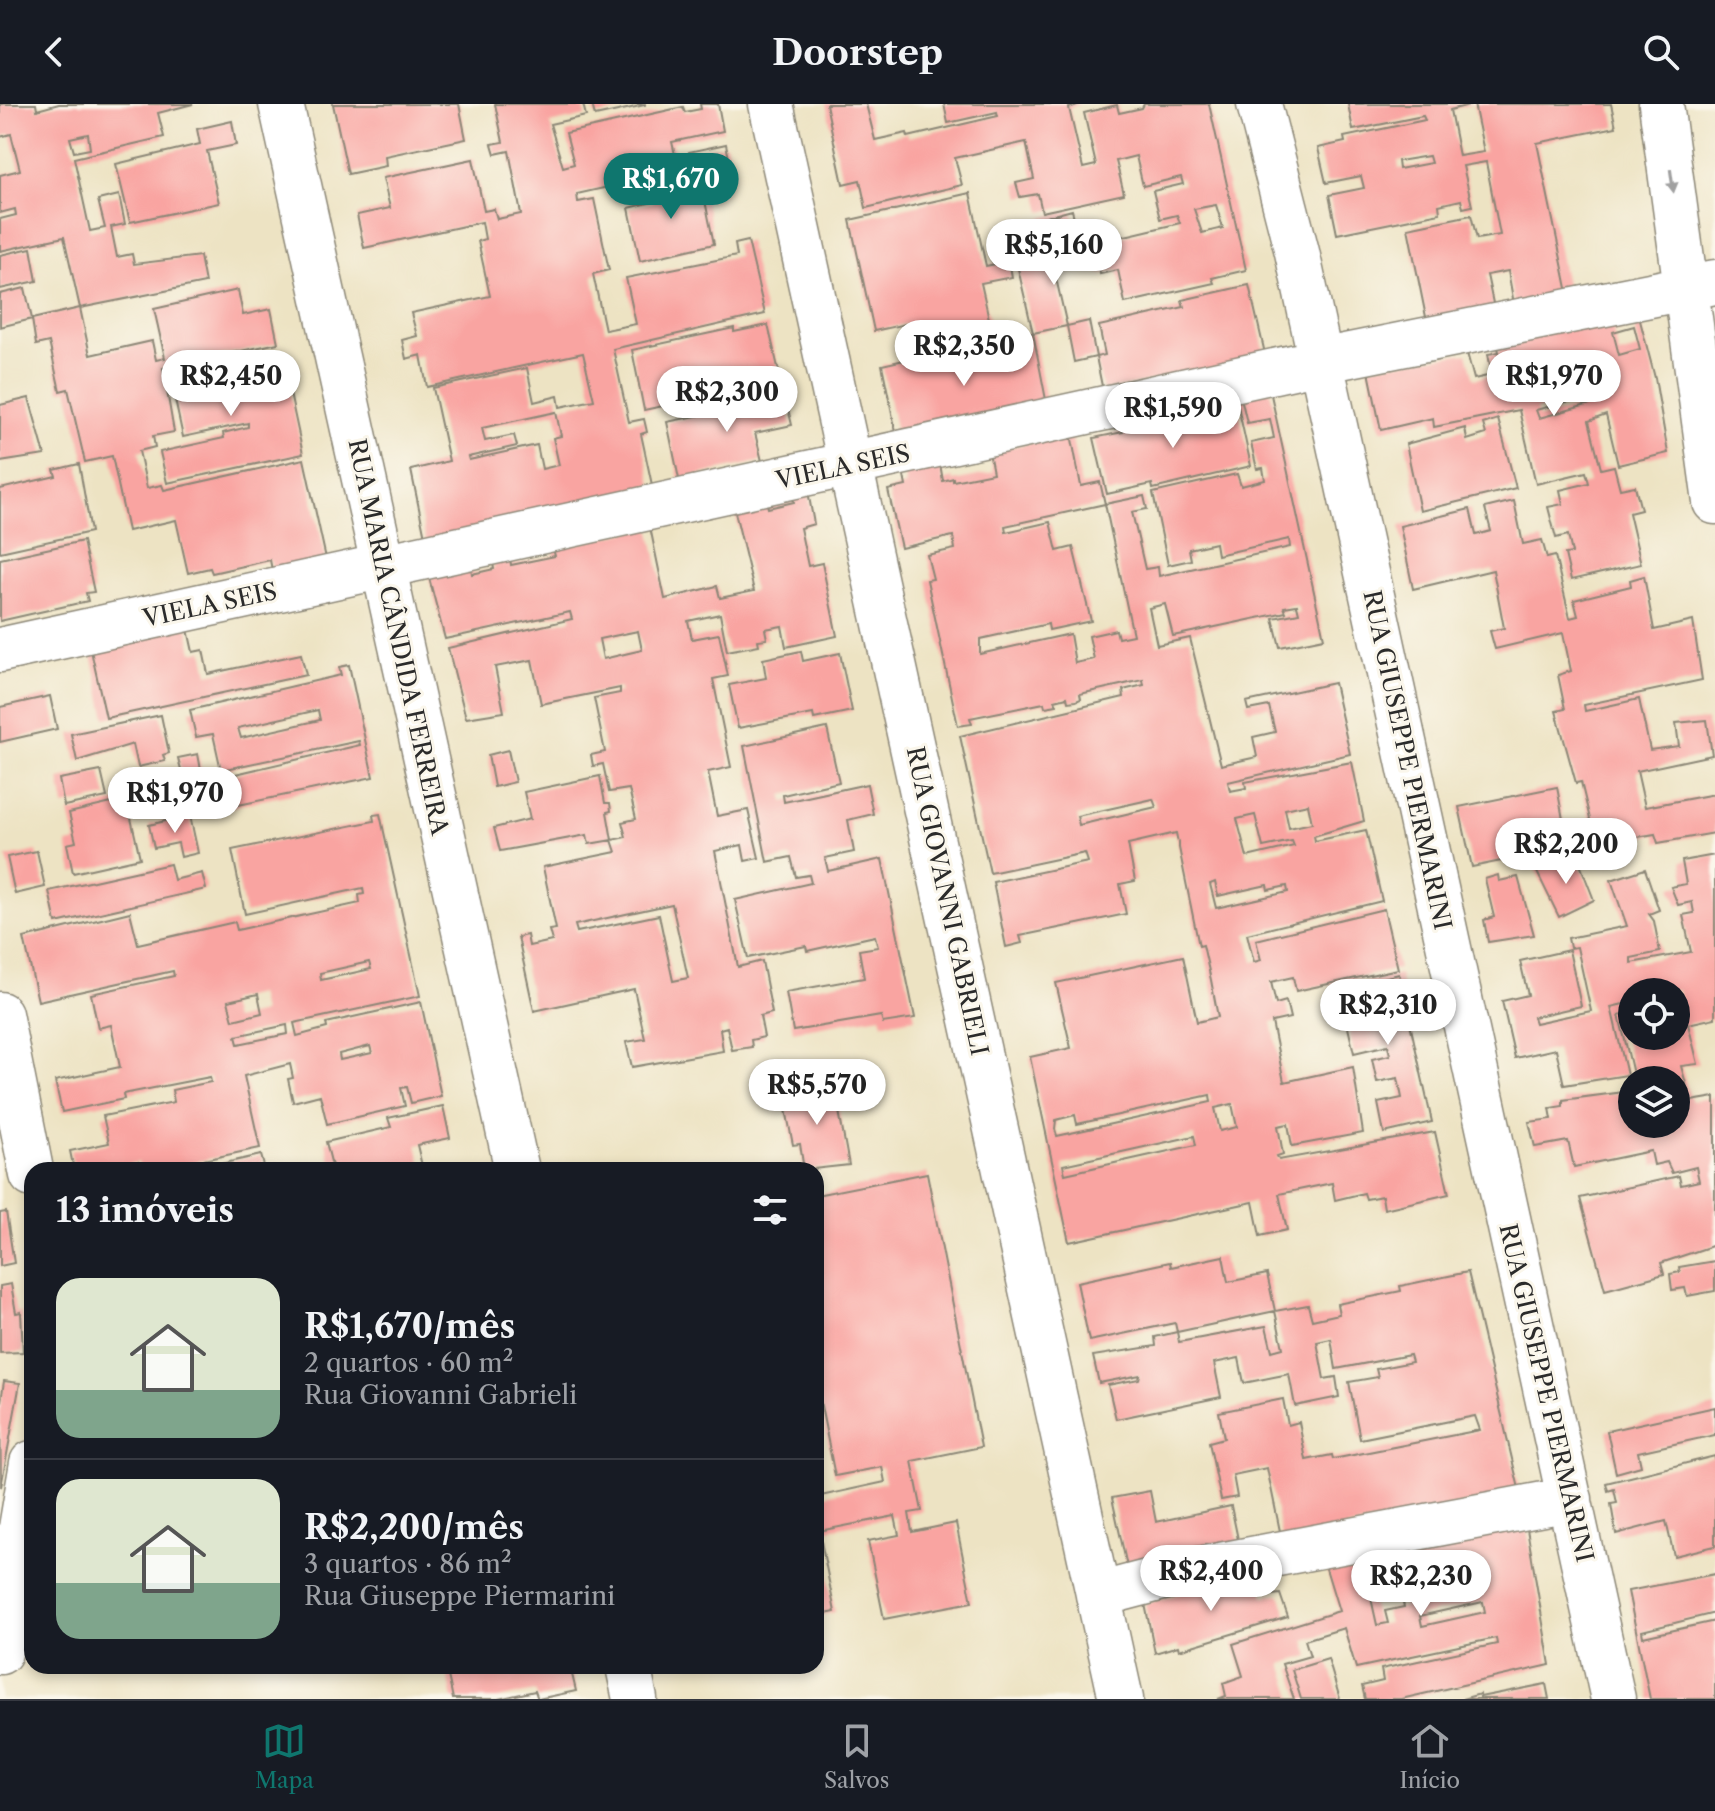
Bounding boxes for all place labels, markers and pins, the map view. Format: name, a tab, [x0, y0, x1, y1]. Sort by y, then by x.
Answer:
pin: R$1,670	[597, 153, 745, 221]
pin: R$5,160	[980, 219, 1128, 287]
pin: R$2,350	[890, 320, 1038, 388]
pin: R$2,450	[157, 350, 305, 418]
pin: R$1,970	[1480, 350, 1628, 418]
pin: R$2,300	[653, 366, 801, 434]
pin: R$1,590	[1099, 382, 1247, 450]
pin: R$1,970	[101, 767, 249, 835]
pin: R$2,200	[1492, 818, 1640, 886]
pin: R$2,310	[1314, 979, 1462, 1047]
pin: R$5,570	[743, 1059, 891, 1127]
pin: R$2,400	[1137, 1545, 1285, 1613]
pin: R$2,230	[1347, 1550, 1495, 1618]

